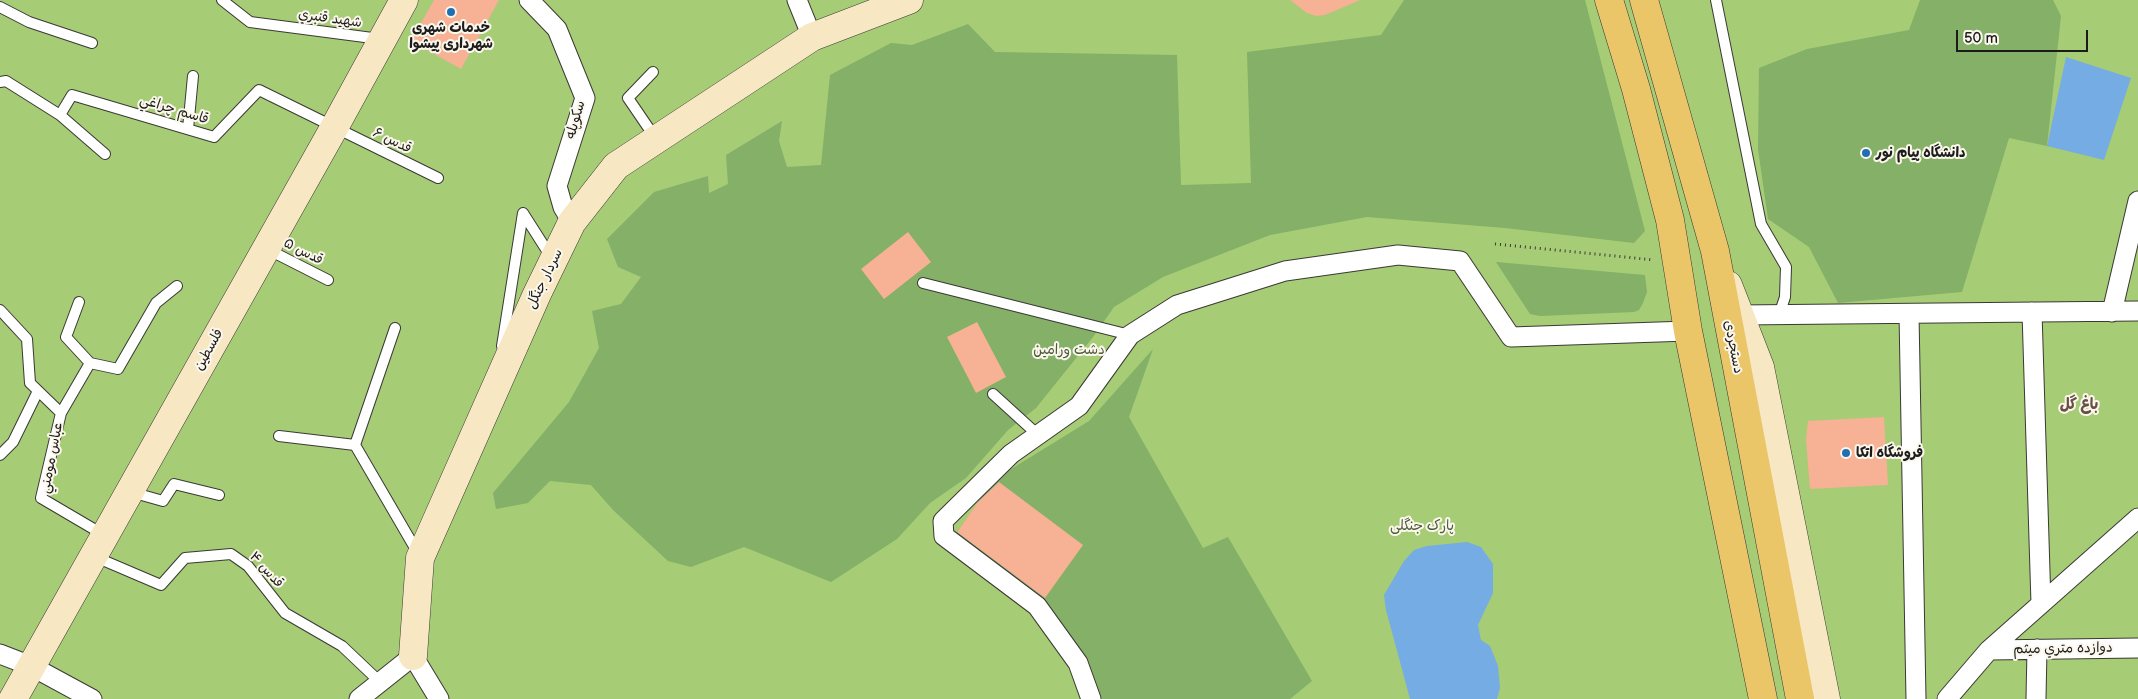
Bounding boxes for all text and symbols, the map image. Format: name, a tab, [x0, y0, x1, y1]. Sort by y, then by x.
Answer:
street label: شهيد قنبري	[297, 6, 363, 32]
marker: خدمات شهری شهرداری پیشوا	[445, 6, 457, 18]
place label: خدمات شهری شهرداری پیشوا	[409, 20, 493, 52]
scale bar	[1958, 20, 2090, 52]
text: 50 m	[1964, 29, 1998, 48]
street label: قاسم چراغي	[138, 92, 210, 128]
street label: سکوپله	[563, 99, 589, 141]
street label: قدس ۶	[370, 124, 414, 158]
place label: دانشگاه پیام نور	[1876, 145, 1965, 161]
marker: دانشگاه پیام نور	[1860, 147, 1872, 159]
street label: قدس ۵	[280, 235, 326, 269]
street label: سردار جنگل	[523, 246, 567, 312]
street label: دستجردی	[1720, 319, 1746, 375]
street label: فلسطین	[191, 326, 227, 374]
park label: دشت ورامین	[1033, 342, 1105, 358]
district label: باغ گل	[2060, 396, 2098, 414]
street label: عباس مومني	[37, 421, 67, 495]
place label: فروشگاه اتکا	[1856, 445, 1923, 461]
marker: فروشگاه اتکا	[1840, 447, 1852, 459]
park label: پارک جنگلی	[1390, 518, 1454, 534]
street label: قدس ۴	[245, 548, 287, 592]
street label: دوازده متري میثم	[2013, 640, 2113, 658]

